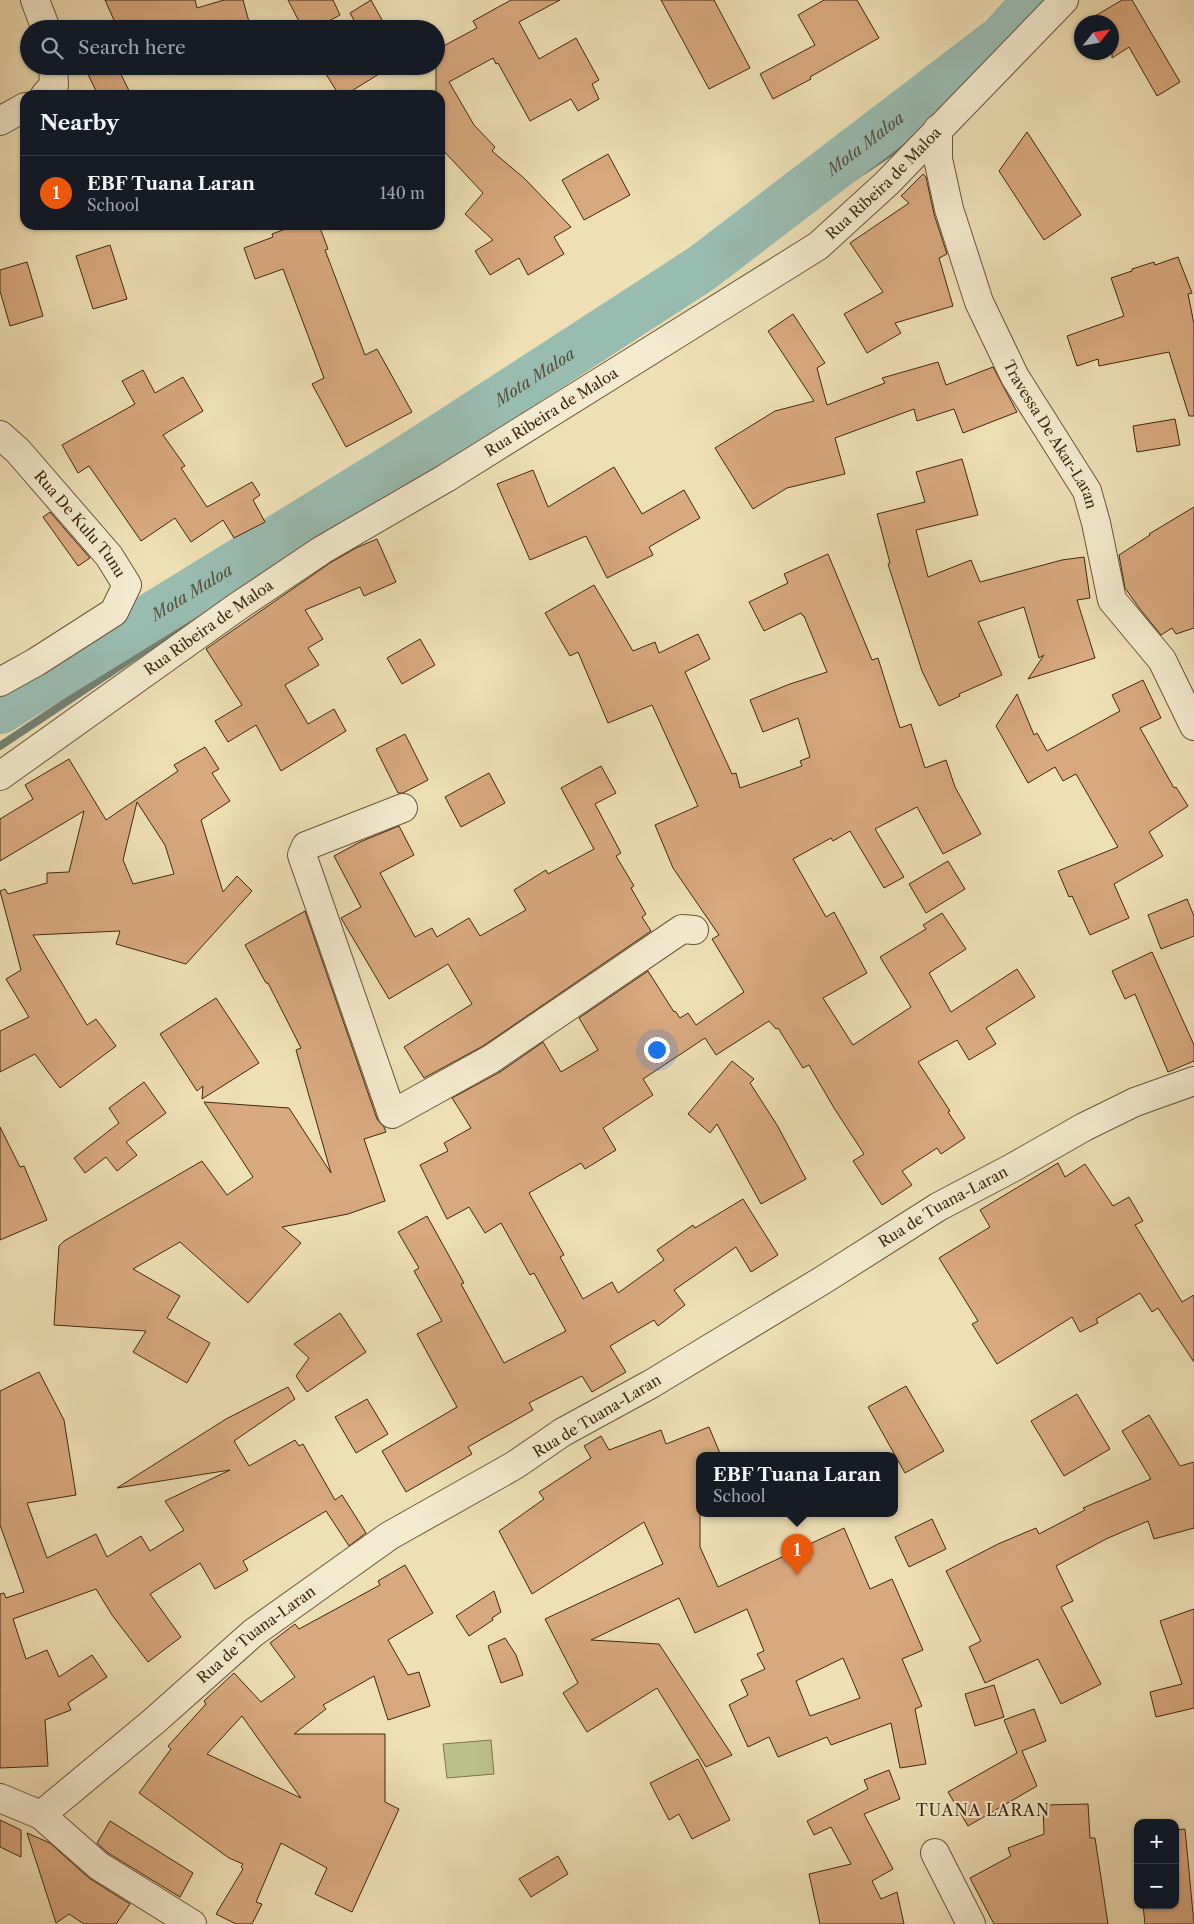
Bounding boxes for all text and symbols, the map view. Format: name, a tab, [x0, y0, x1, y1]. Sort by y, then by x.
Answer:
north arrow	[1074, 15, 1119, 60]
search box	[20, 20, 445, 75]
icon: search	[38, 34, 66, 62]
text: Search here	[78, 36, 186, 59]
water label: Mota Maloa	[821, 107, 908, 180]
text: Nearby	[40, 110, 119, 135]
street label: Rua Ribeira de Maloa	[822, 123, 945, 243]
text: EBF Tuana Laran	[87, 172, 255, 195]
text: 1	[52, 183, 60, 203]
text: 140 m	[380, 183, 425, 203]
text: School	[87, 195, 139, 215]
water label: Mota Maloa	[489, 343, 579, 411]
street label: Travessa De Akar-Laran	[999, 357, 1102, 512]
street label: Rua Ribeira de Maloa	[481, 363, 621, 461]
street label: Rua De Kulu Tunu	[30, 467, 130, 581]
water label: Mota Maloa	[146, 559, 236, 626]
street label: Rua Ribeira de Maloa	[140, 575, 277, 679]
your location	[644, 1037, 670, 1063]
street label: Rua de Tuana-Laran	[875, 1162, 1012, 1251]
street label: Rua de Tuana-Laran	[529, 1369, 665, 1461]
popup	[696, 1452, 898, 1517]
text: EBF Tuana Laran	[713, 1463, 881, 1486]
text: School	[713, 1486, 765, 1506]
pin: 1	[781, 1534, 813, 1575]
street label: Rua de Tuana-Laran	[193, 1581, 320, 1687]
district label: TUANA LARAN	[916, 1800, 1050, 1820]
map controls	[1134, 1819, 1179, 1909]
button: +	[1134, 1819, 1179, 1864]
button: −	[1134, 1864, 1179, 1909]

